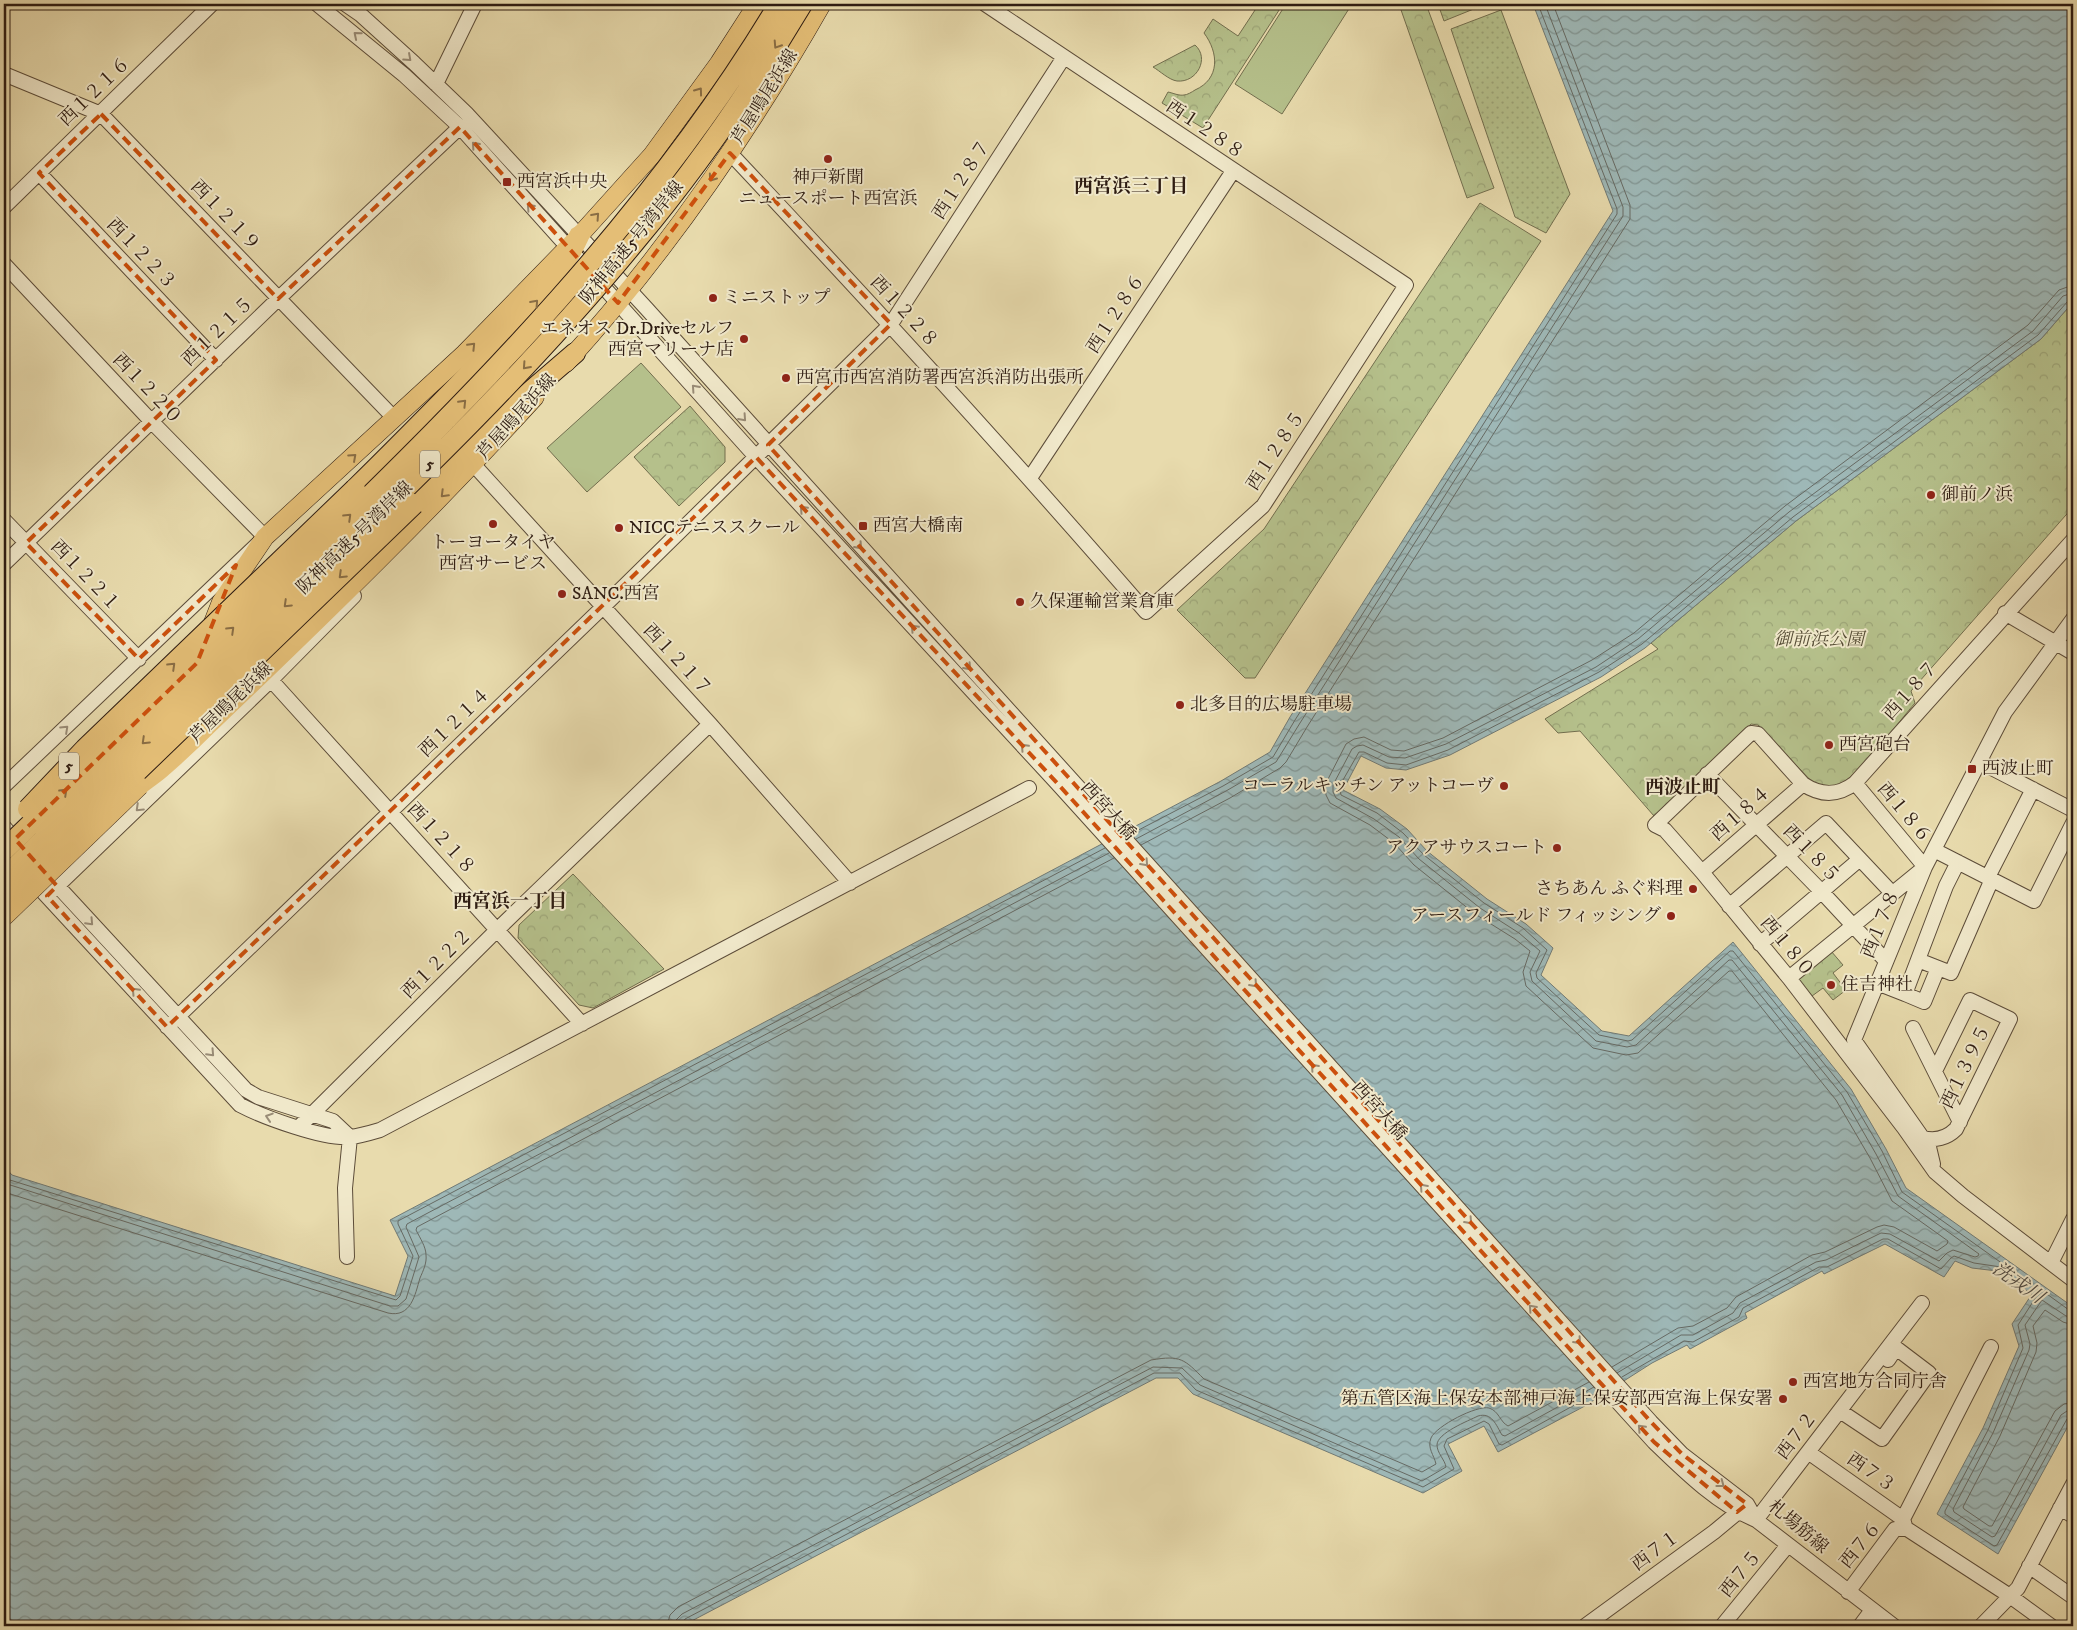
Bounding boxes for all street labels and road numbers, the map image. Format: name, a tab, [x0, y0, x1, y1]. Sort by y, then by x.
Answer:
street label: 芦屋鳴尾浜線	[727, 45, 803, 149]
street label: 西１２１６	[55, 53, 135, 131]
street label: 西１２８８	[1162, 96, 1248, 164]
street label: 西１２８７	[928, 136, 996, 224]
street label: 西１２１９	[186, 176, 264, 256]
street label: 阪神高速5号湾岸線	[575, 177, 689, 309]
street label: 西１２２３	[102, 214, 180, 294]
street label: 西１２８６	[1082, 270, 1150, 358]
street label: 西１２２８	[865, 272, 943, 352]
street label: 西１２１５	[178, 293, 258, 371]
street label: 西１２２０	[108, 349, 186, 429]
street label: 芦屋鳴尾浜線	[473, 370, 561, 464]
street label: 西１２８５	[1242, 407, 1310, 495]
road number: 5	[420, 450, 440, 478]
street label: 阪神高速5号湾岸線	[292, 477, 418, 599]
street label: 西１２２１	[46, 536, 124, 616]
street label: 西１２１７	[638, 620, 716, 700]
street label: 西１８７	[1879, 657, 1943, 725]
street label: 芦屋鳴尾浜線	[185, 658, 277, 748]
street label: 西１２１４	[415, 684, 495, 762]
road number: 5	[59, 752, 79, 779]
street label: 西宮大橋	[1076, 777, 1140, 845]
street label: 西１８６	[1872, 778, 1936, 848]
street label: 西１８４	[1707, 782, 1775, 846]
street label: 西１２１８	[402, 799, 480, 879]
street label: 西１８５	[1778, 820, 1844, 888]
street label: 西１７８	[1857, 887, 1905, 961]
street label: 西１８０	[1755, 912, 1819, 982]
street label: 西１２２２	[397, 924, 477, 1004]
street label: 西１３９５	[1936, 1022, 1996, 1112]
street label: 西宮大橋	[1347, 1077, 1411, 1145]
street label: 西７２	[1772, 1408, 1822, 1464]
street label: 西７３	[1843, 1449, 1899, 1497]
street label: 札場筋線	[1763, 1495, 1833, 1559]
street label: 西７６	[1835, 1517, 1887, 1573]
street label: 西７１	[1628, 1526, 1684, 1576]
street label: 西７５	[1715, 1546, 1767, 1602]

